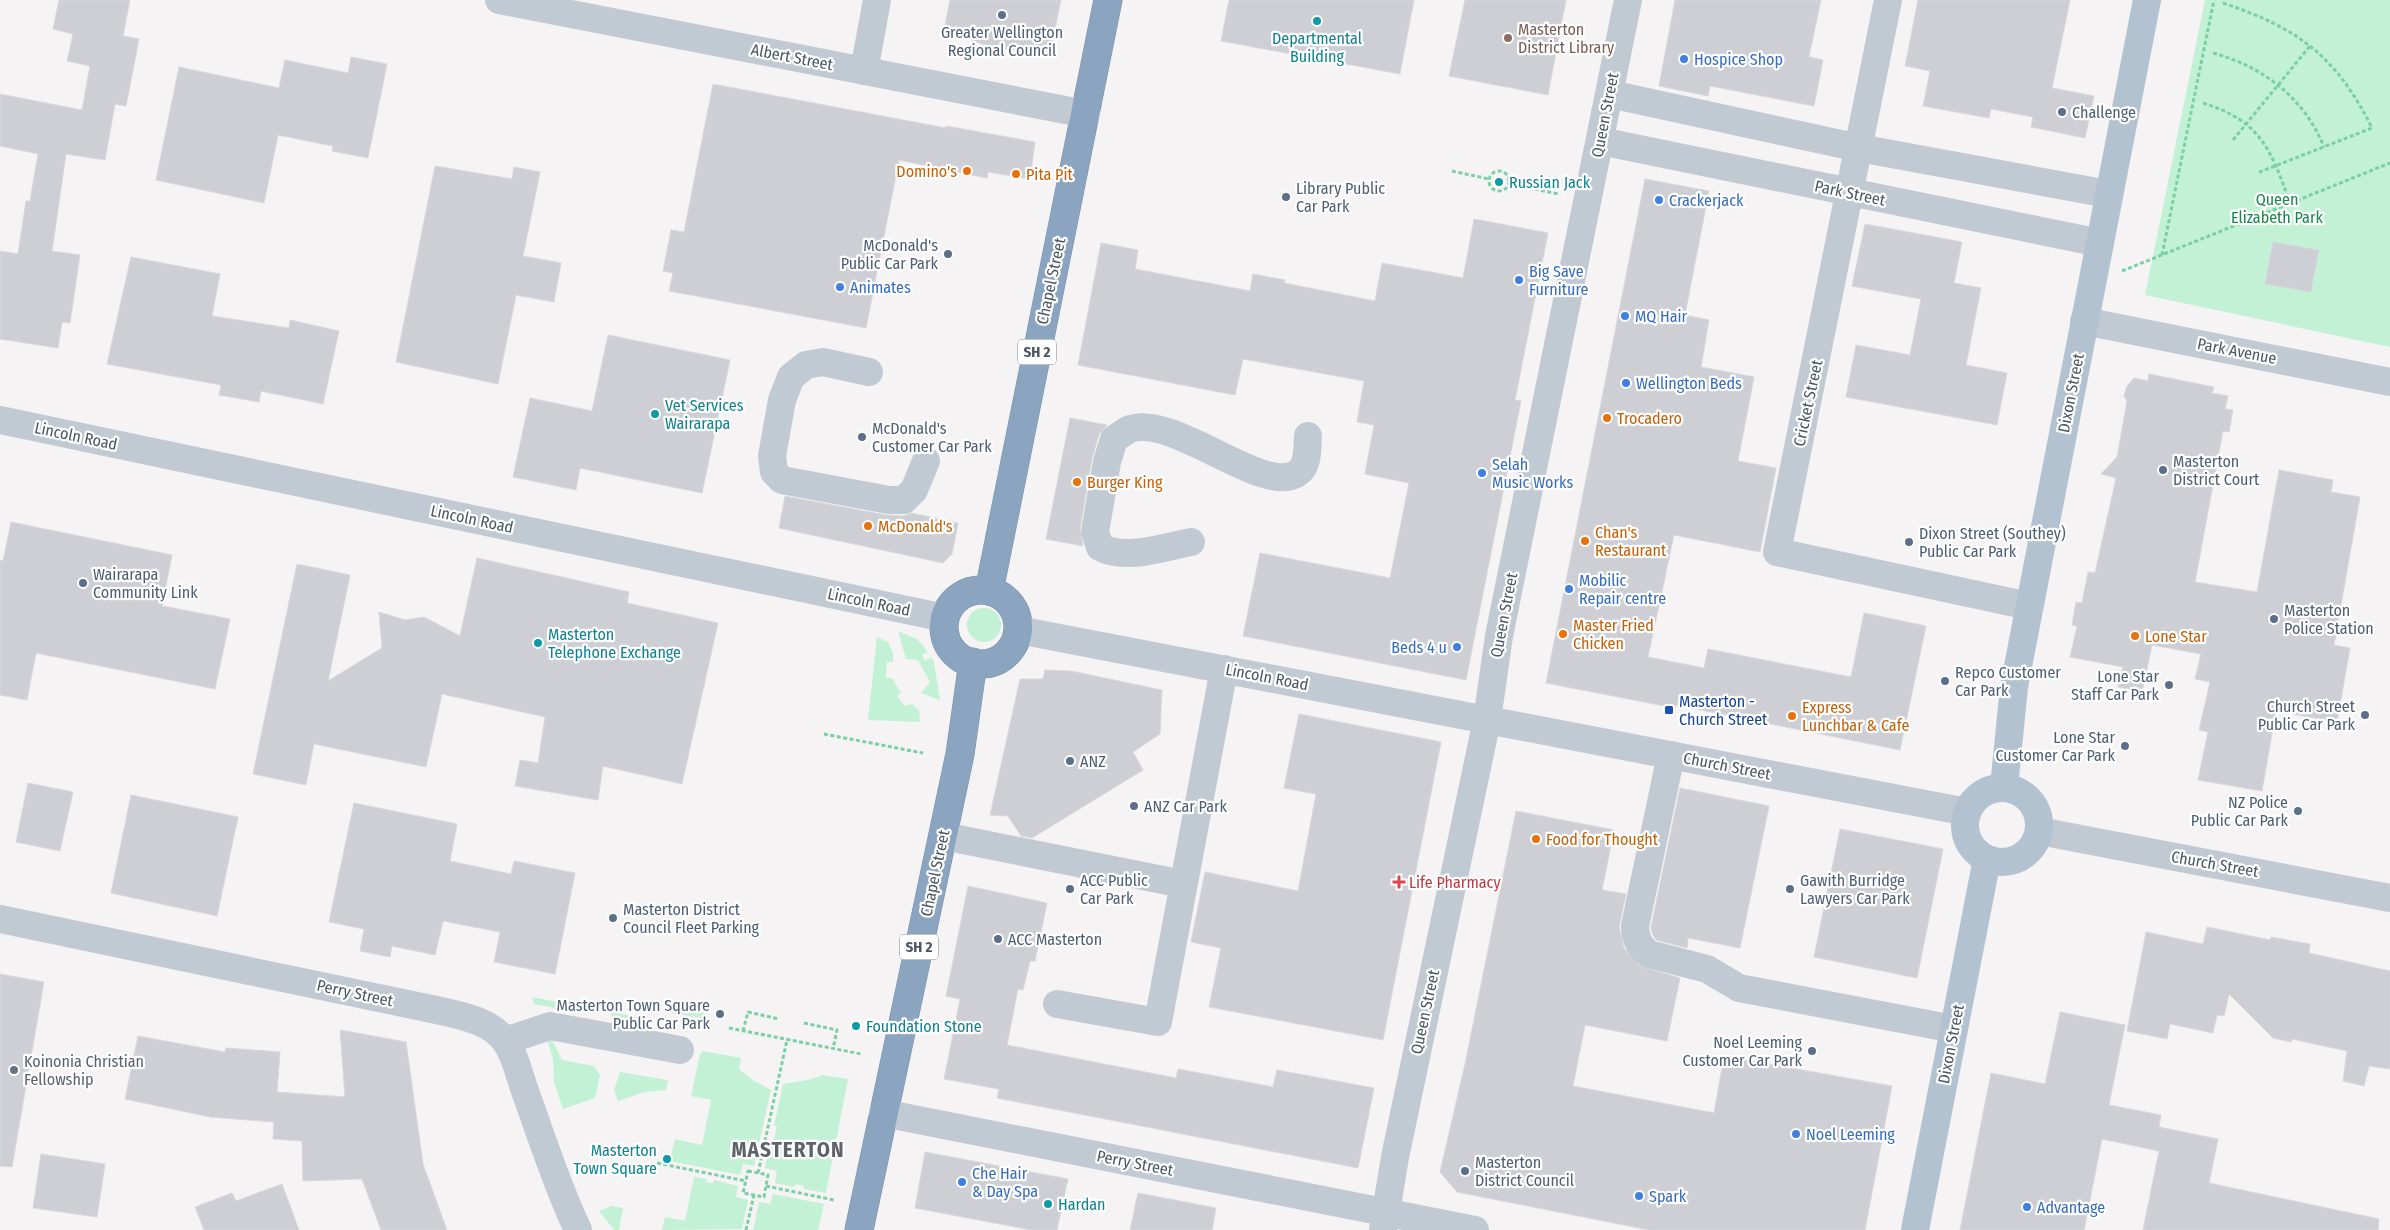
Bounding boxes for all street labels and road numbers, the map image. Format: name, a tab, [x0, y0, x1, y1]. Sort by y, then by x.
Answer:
street label: Albert Street	[749, 40, 835, 74]
street label: Queen Street	[1587, 70, 1623, 159]
street label: Park Street	[1813, 176, 1888, 210]
street label: Chapel Street	[1033, 235, 1070, 326]
street label: Park Avenue	[2196, 334, 2278, 368]
road number: SH 2	[1018, 340, 1056, 364]
street label: Dixon Street	[2054, 351, 2088, 434]
street label: Cricket Street	[1790, 357, 1827, 448]
street label: Lincoln Road	[33, 418, 119, 454]
street label: Lincoln Road	[429, 501, 515, 537]
street label: Queen Street	[1486, 570, 1522, 659]
street label: Lincoln Road	[826, 584, 912, 620]
street label: Lincoln Road	[1224, 660, 1310, 694]
street label: Church Street	[1682, 748, 1773, 784]
street label: Chapel Street	[917, 827, 954, 918]
street label: Church Street	[2170, 847, 2261, 881]
road number: SH 2	[900, 934, 938, 960]
street label: Queen Street	[1407, 967, 1443, 1056]
street label: Perry Street	[315, 976, 395, 1010]
street label: Dixon Street	[1934, 1002, 1968, 1085]
street label: Perry Street	[1095, 1146, 1175, 1180]

